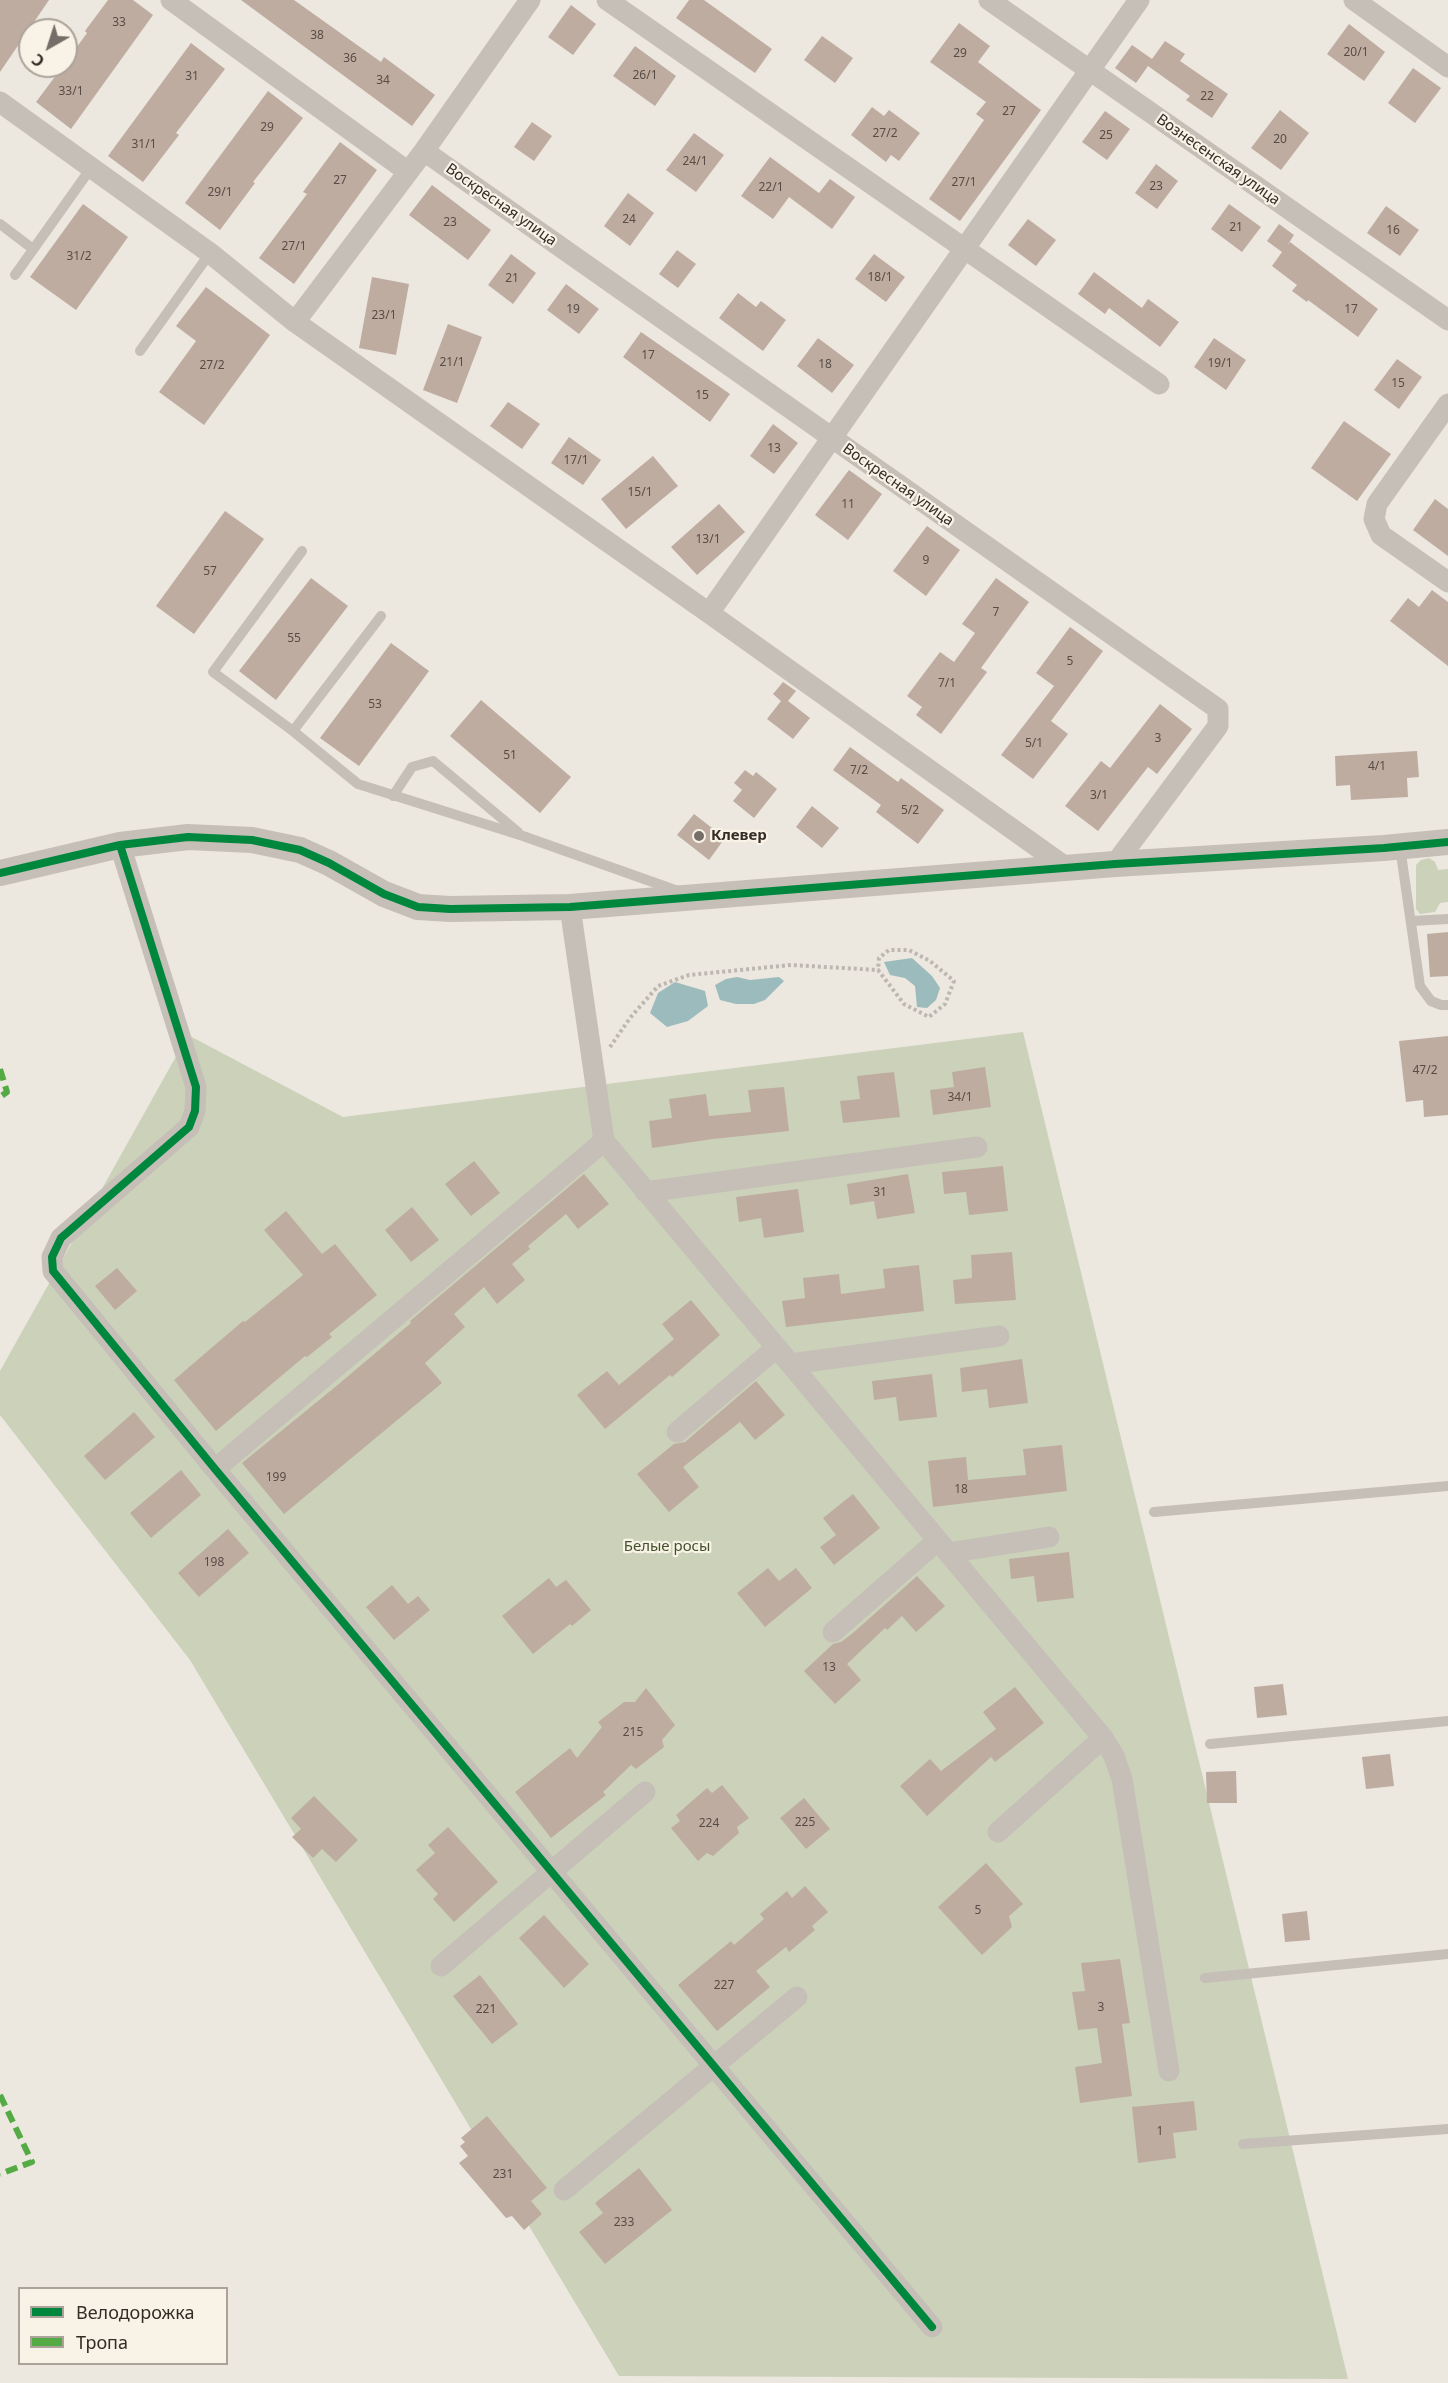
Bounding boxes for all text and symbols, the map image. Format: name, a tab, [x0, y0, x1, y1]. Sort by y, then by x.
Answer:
house number: 33	[112, 16, 126, 30]
north arrow	[18, 18, 78, 78]
house number: 38	[310, 29, 324, 43]
house number: 20/1	[1343, 46, 1369, 60]
house number: 29	[953, 47, 967, 61]
text: С	[27, 49, 49, 72]
house number: 36	[343, 52, 357, 66]
house number: 26/1	[632, 69, 658, 83]
house number: 31	[185, 70, 199, 84]
house number: 34	[376, 74, 390, 88]
house number: 33/1	[58, 85, 84, 99]
house number: 22	[1200, 90, 1214, 104]
house number: 27	[1002, 105, 1016, 119]
street label: Вознесенская улица	[1153, 111, 1283, 209]
house number: 29	[260, 121, 274, 135]
house number: 27/2	[872, 127, 898, 141]
house number: 25	[1099, 129, 1113, 143]
house number: 20	[1273, 133, 1287, 147]
house number: 31/1	[131, 138, 157, 152]
house number: 24/1	[682, 155, 708, 169]
street label: Воскресная улица	[442, 160, 560, 250]
house number: 27	[333, 174, 347, 188]
house number: 27/1	[951, 176, 977, 190]
house number: 23	[1149, 180, 1163, 194]
house number: 22/1	[758, 181, 784, 195]
house number: 29/1	[207, 186, 233, 200]
house number: 24	[622, 213, 636, 227]
house number: 23	[443, 216, 457, 230]
house number: 21	[1229, 221, 1243, 235]
house number: 16	[1386, 224, 1400, 238]
house number: 27/1	[281, 240, 307, 254]
house number: 31/2	[66, 250, 92, 264]
house number: 18/1	[867, 271, 893, 285]
house number: 21	[505, 272, 519, 286]
house number: 19	[566, 303, 580, 317]
house number: 17	[1344, 303, 1358, 317]
house number: 23/1	[371, 309, 397, 323]
house number: 17	[641, 349, 655, 363]
house number: 21/1	[439, 356, 465, 370]
house number: 19/1	[1207, 357, 1233, 371]
house number: 18	[818, 358, 832, 372]
house number: 27/2	[199, 359, 225, 373]
house number: 15	[1391, 377, 1405, 391]
house number: 15	[695, 389, 709, 403]
street label: Воскресная улица	[839, 440, 957, 530]
house number: 13	[767, 442, 781, 456]
house number: 17/1	[563, 454, 589, 468]
house number: 15/1	[627, 486, 653, 500]
house number: 11	[841, 498, 855, 512]
house number: 13/1	[695, 533, 721, 547]
house number: 9	[923, 554, 929, 568]
house number: 57	[203, 565, 217, 579]
house number: 7	[993, 606, 999, 620]
house number: 55	[287, 632, 301, 646]
house number: 5	[1067, 655, 1073, 669]
house number: 7/1	[938, 677, 956, 691]
house number: 53	[368, 698, 382, 712]
house number: 3	[1155, 732, 1161, 746]
house number: 5/1	[1025, 737, 1043, 751]
house number: 51	[503, 749, 517, 763]
house number: 4/1	[1368, 760, 1386, 774]
house number: 7/2	[850, 764, 868, 778]
house number: 3/1	[1090, 789, 1108, 803]
house number: 5/2	[901, 804, 919, 818]
place label: Клевер	[711, 827, 767, 845]
marker: Клевер	[692, 829, 706, 843]
house number: 47/2	[1412, 1064, 1438, 1078]
house number: 34/1	[947, 1091, 973, 1105]
house number: 31	[873, 1186, 887, 1200]
house number: 199	[266, 1471, 286, 1485]
house number: 18	[954, 1483, 968, 1497]
park label: Белые росы	[624, 1538, 710, 1556]
house number: 198	[204, 1556, 224, 1570]
house number: 13	[822, 1661, 836, 1675]
house number: 215	[623, 1726, 643, 1740]
house number: 225	[795, 1816, 815, 1830]
house number: 224	[699, 1817, 719, 1831]
house number: 5	[975, 1904, 981, 1918]
house number: 227	[714, 1979, 734, 1993]
house number: 3	[1098, 2001, 1104, 2015]
house number: 221	[476, 2003, 496, 2017]
house number: 1	[1157, 2125, 1163, 2139]
house number: 231	[493, 2168, 513, 2182]
house number: 233	[614, 2216, 634, 2230]
legend	[18, 2287, 228, 2365]
text: Велодорожка	[76, 2300, 194, 2324]
text: Тропа	[76, 2330, 128, 2354]

